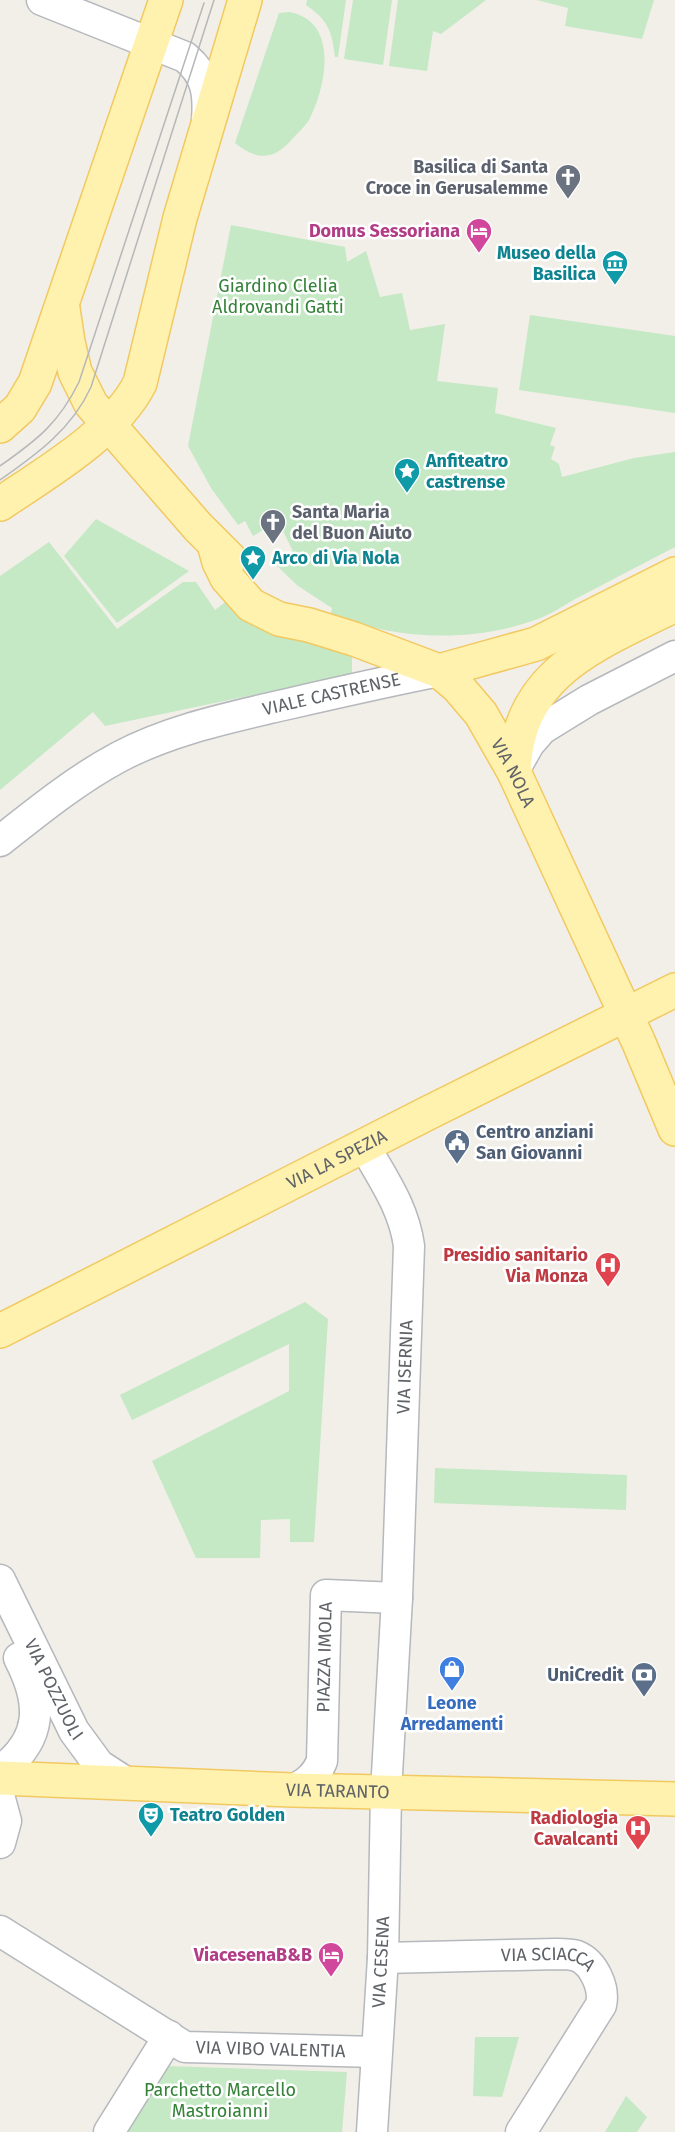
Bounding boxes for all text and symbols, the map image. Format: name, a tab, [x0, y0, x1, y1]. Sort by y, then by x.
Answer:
place label: Basilica di Santa Croce in Gerusalemme	[366, 156, 548, 199]
church icon: Basilica di Santa Croce in Gerusalemme	[553, 162, 583, 200]
hotel icon: Domus Sessoriana	[464, 216, 494, 254]
place label: Domus Sessoriana	[309, 220, 460, 242]
place label: Museo della Basilica	[497, 242, 596, 285]
museum icon: Museo della Basilica	[600, 248, 630, 286]
park label: Giardino Clelia Aldrovandi Gatti	[212, 275, 344, 318]
place label: Anfiteatro castrense	[425, 450, 508, 493]
place icon: Anfiteatro castrense	[392, 456, 422, 494]
place label: Santa Maria del Buon Aiuto	[292, 501, 412, 544]
church icon: Santa Maria del Buon Aiuto	[258, 507, 288, 545]
place icon: Arco di Via Nola	[238, 543, 268, 581]
place label: Arco di Via Nola	[271, 547, 400, 569]
street label: VIALE CASTRENSE	[260, 668, 402, 720]
street label: VIA NOLA	[486, 735, 540, 811]
place label: Centro anziani San Giovanni	[476, 1121, 594, 1164]
street label: VIA LA SPEZIA	[283, 1125, 391, 1194]
public building icon: Centro anziani San Giovanni	[442, 1127, 472, 1165]
place label: Presidio sanitario Via Monza	[443, 1244, 588, 1287]
hospital icon: Presidio sanitario Via Monza	[593, 1250, 623, 1288]
street label: VIA ISERNIA	[392, 1319, 418, 1414]
street label: PIAZZA IMOLA	[312, 1601, 337, 1713]
street label: VIA POZZUOLI	[20, 1635, 88, 1745]
shop icon: Leone Arredamenti	[437, 1654, 467, 1692]
bank icon: UniCredit	[629, 1660, 659, 1698]
place label: UniCredit	[547, 1664, 625, 1686]
place label: Leone Arredamenti	[400, 1692, 503, 1735]
street label: VIA TARANTO	[285, 1779, 390, 1803]
theatre icon: Teatro Golden	[136, 1800, 166, 1838]
place label: Teatro Golden	[170, 1804, 285, 1826]
place label: Radiologia Cavalcanti	[530, 1807, 618, 1850]
hospital icon: Radiologia Cavalcanti	[623, 1813, 653, 1851]
street label: VIA CESENA	[368, 1915, 394, 2009]
hotel icon: ViacesenaB&B	[316, 1940, 346, 1978]
street label: VIA SCIACCA	[501, 1943, 601, 1976]
place label: ViacesenaB&B	[193, 1944, 312, 1966]
street label: VIA VIBO VALENTIA	[195, 2036, 347, 2062]
park label: Parchetto Marcello Mastroianni	[144, 2079, 296, 2122]

